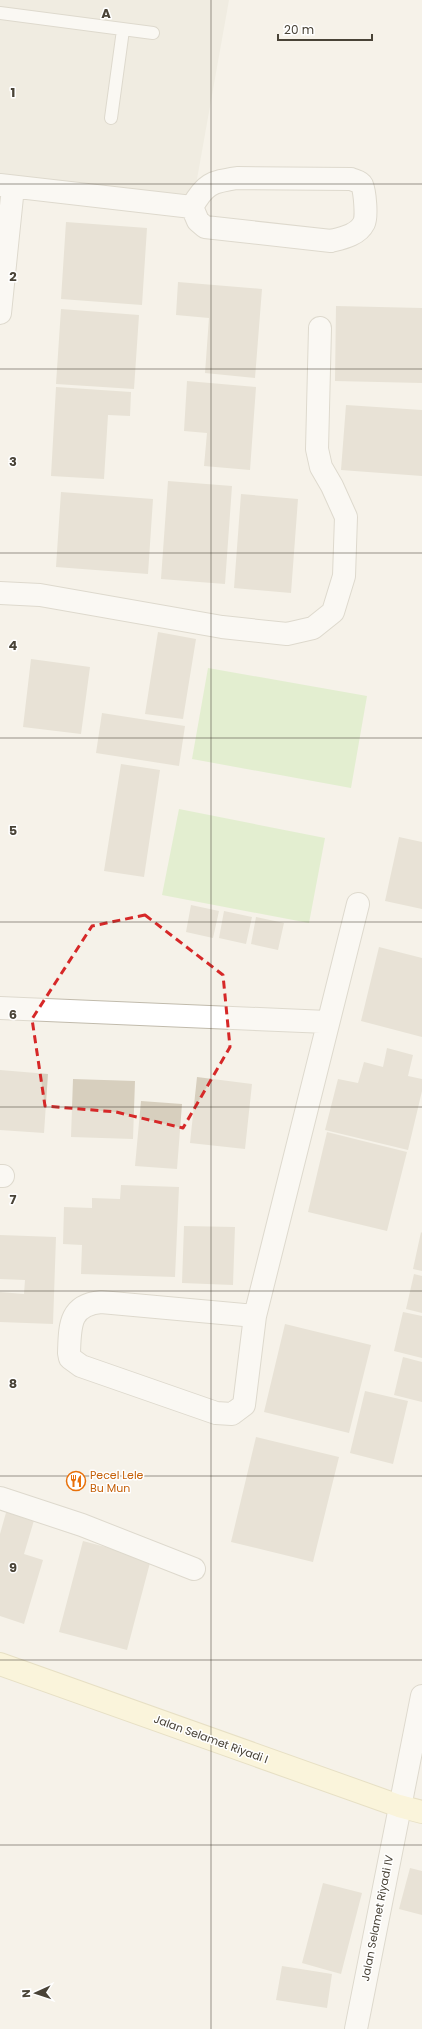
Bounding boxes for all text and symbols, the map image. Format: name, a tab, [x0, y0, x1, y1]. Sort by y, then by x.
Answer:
text: A	[101, 4, 111, 23]
scale bar	[278, 16, 372, 42]
text: 20 m	[284, 21, 314, 38]
text: 1	[11, 83, 15, 102]
text: 2	[9, 267, 17, 286]
text: 3	[9, 452, 17, 471]
text: 4	[9, 636, 18, 655]
text: 5	[9, 821, 17, 840]
text: 6	[9, 1005, 17, 1024]
text: 7	[10, 1190, 17, 1209]
text: 8	[9, 1374, 17, 1393]
place label: Pecel Lele Bu Mun	[90, 1467, 144, 1496]
restaurant icon: Pecel Lele Bu Mun	[65, 1470, 87, 1492]
text: 9	[9, 1558, 17, 1577]
street label: Jalan Selamet Riyadi I	[152, 1711, 270, 1767]
street label: Jalan Selamet Riyadi IV	[357, 1853, 397, 1982]
north arrow	[16, 1973, 56, 2013]
text: N	[18, 1989, 34, 1998]

